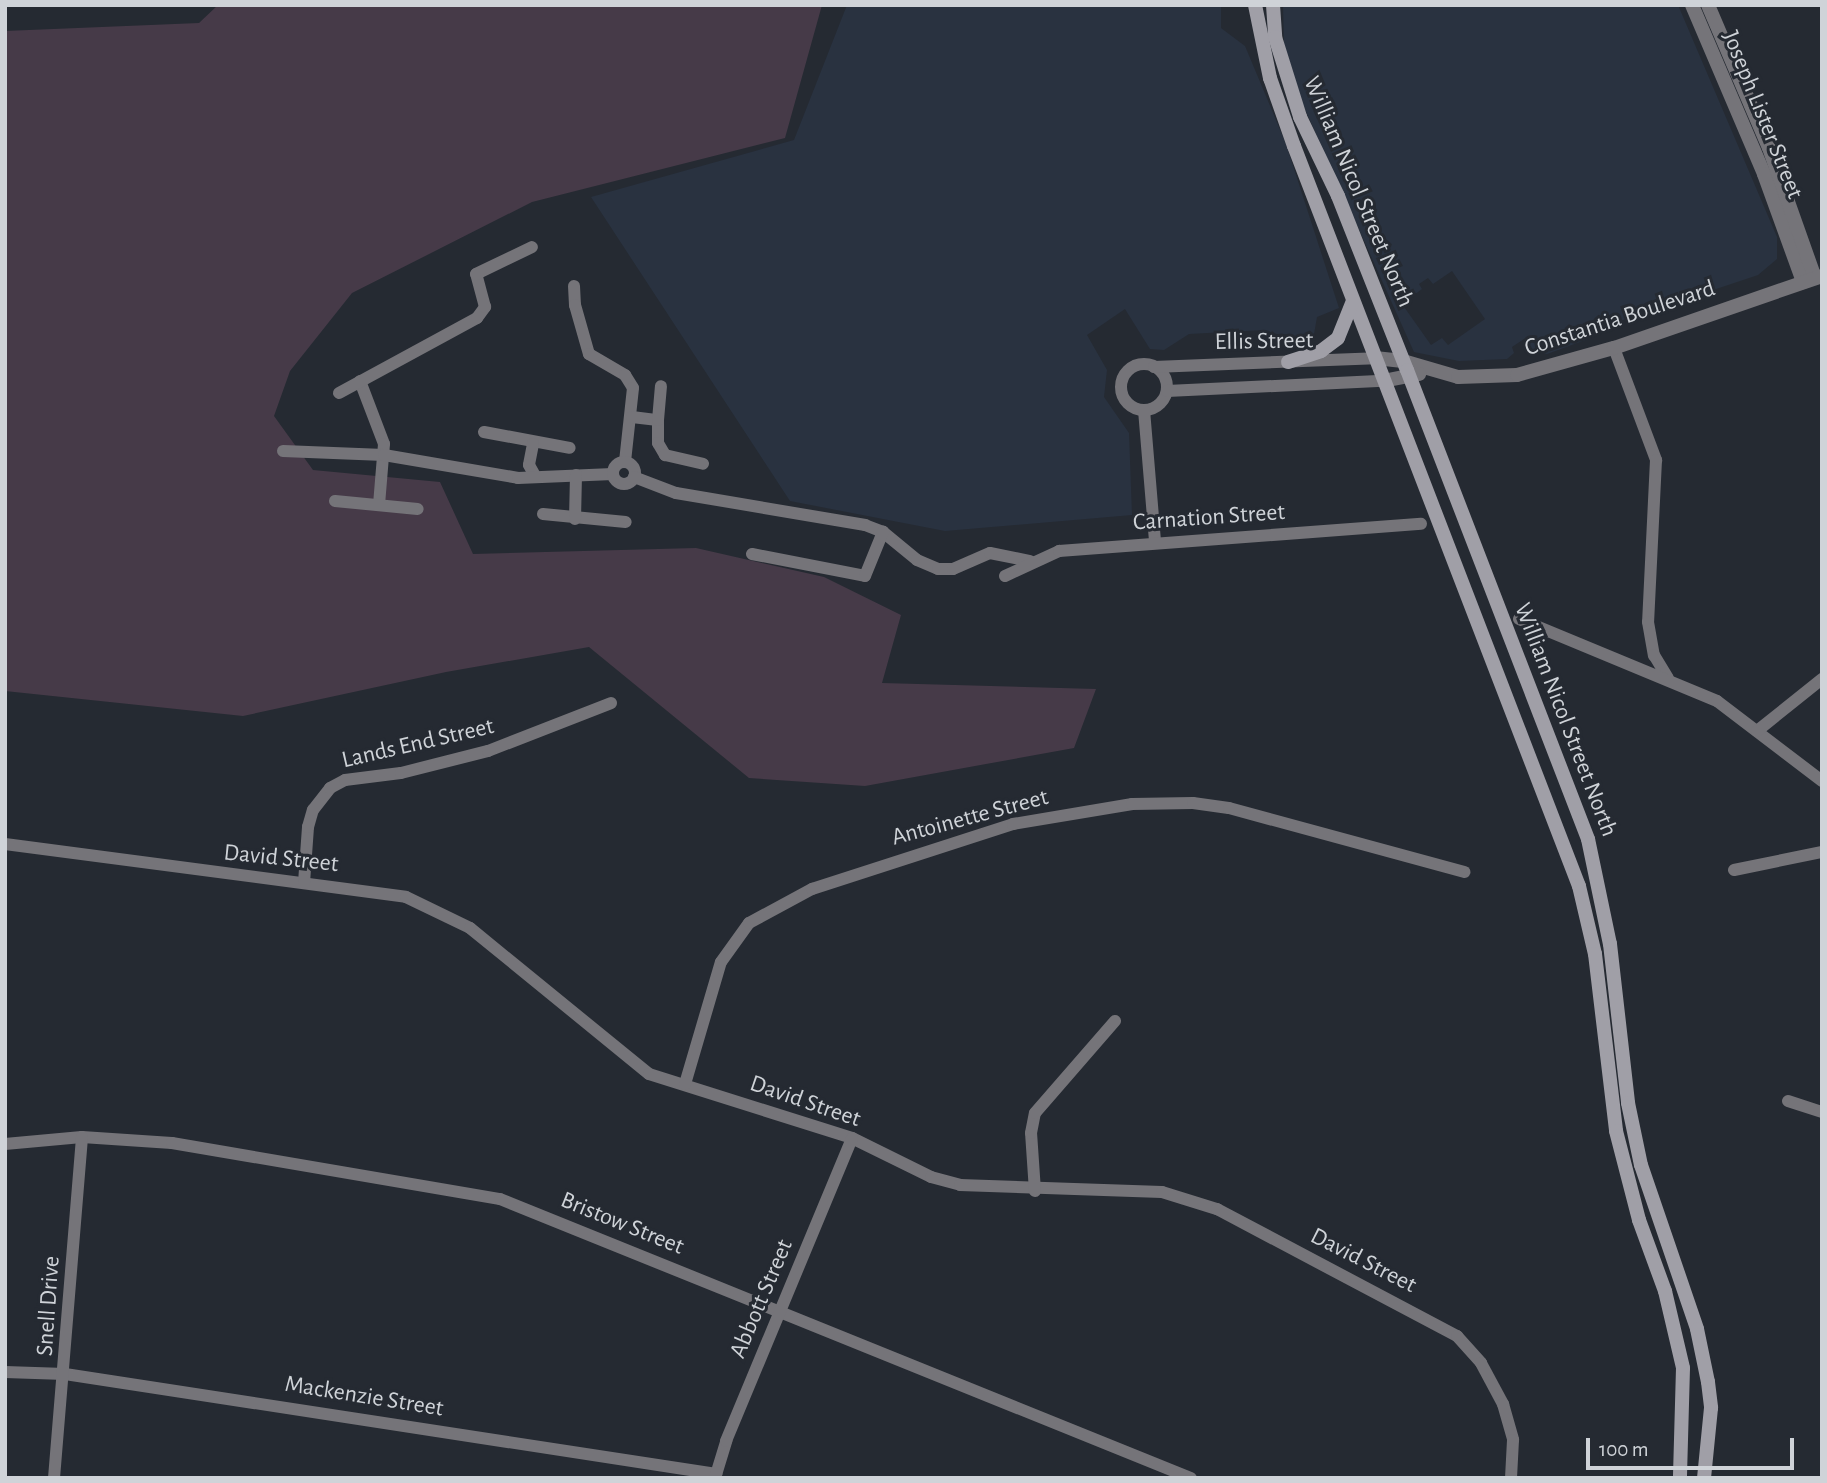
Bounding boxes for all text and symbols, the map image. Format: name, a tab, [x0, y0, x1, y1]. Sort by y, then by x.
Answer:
street label: Joseph Lister Street	[1715, 27, 1809, 203]
street label: William Nicol Street North	[1296, 72, 1420, 312]
street label: Constantia Boulevard	[1521, 275, 1719, 363]
street label: Ellis Street	[1214, 327, 1314, 357]
street label: Carnation Street	[1132, 498, 1286, 538]
street label: William Nicol Street North	[1507, 599, 1623, 841]
street label: Lands End Street	[339, 713, 497, 775]
street label: Antoinette Street	[889, 783, 1051, 853]
street label: David Street	[222, 839, 340, 879]
street label: David Street	[746, 1070, 864, 1134]
street label: Bristow Street	[556, 1186, 688, 1262]
street label: David Street	[1305, 1222, 1421, 1300]
street label: Abbott Street	[724, 1235, 800, 1363]
street label: Snell Drive	[31, 1255, 67, 1357]
street label: Mackenzie Street	[283, 1370, 445, 1424]
scale bar	[1589, 1424, 1797, 1468]
text: 100 m	[1599, 1439, 1649, 1460]

